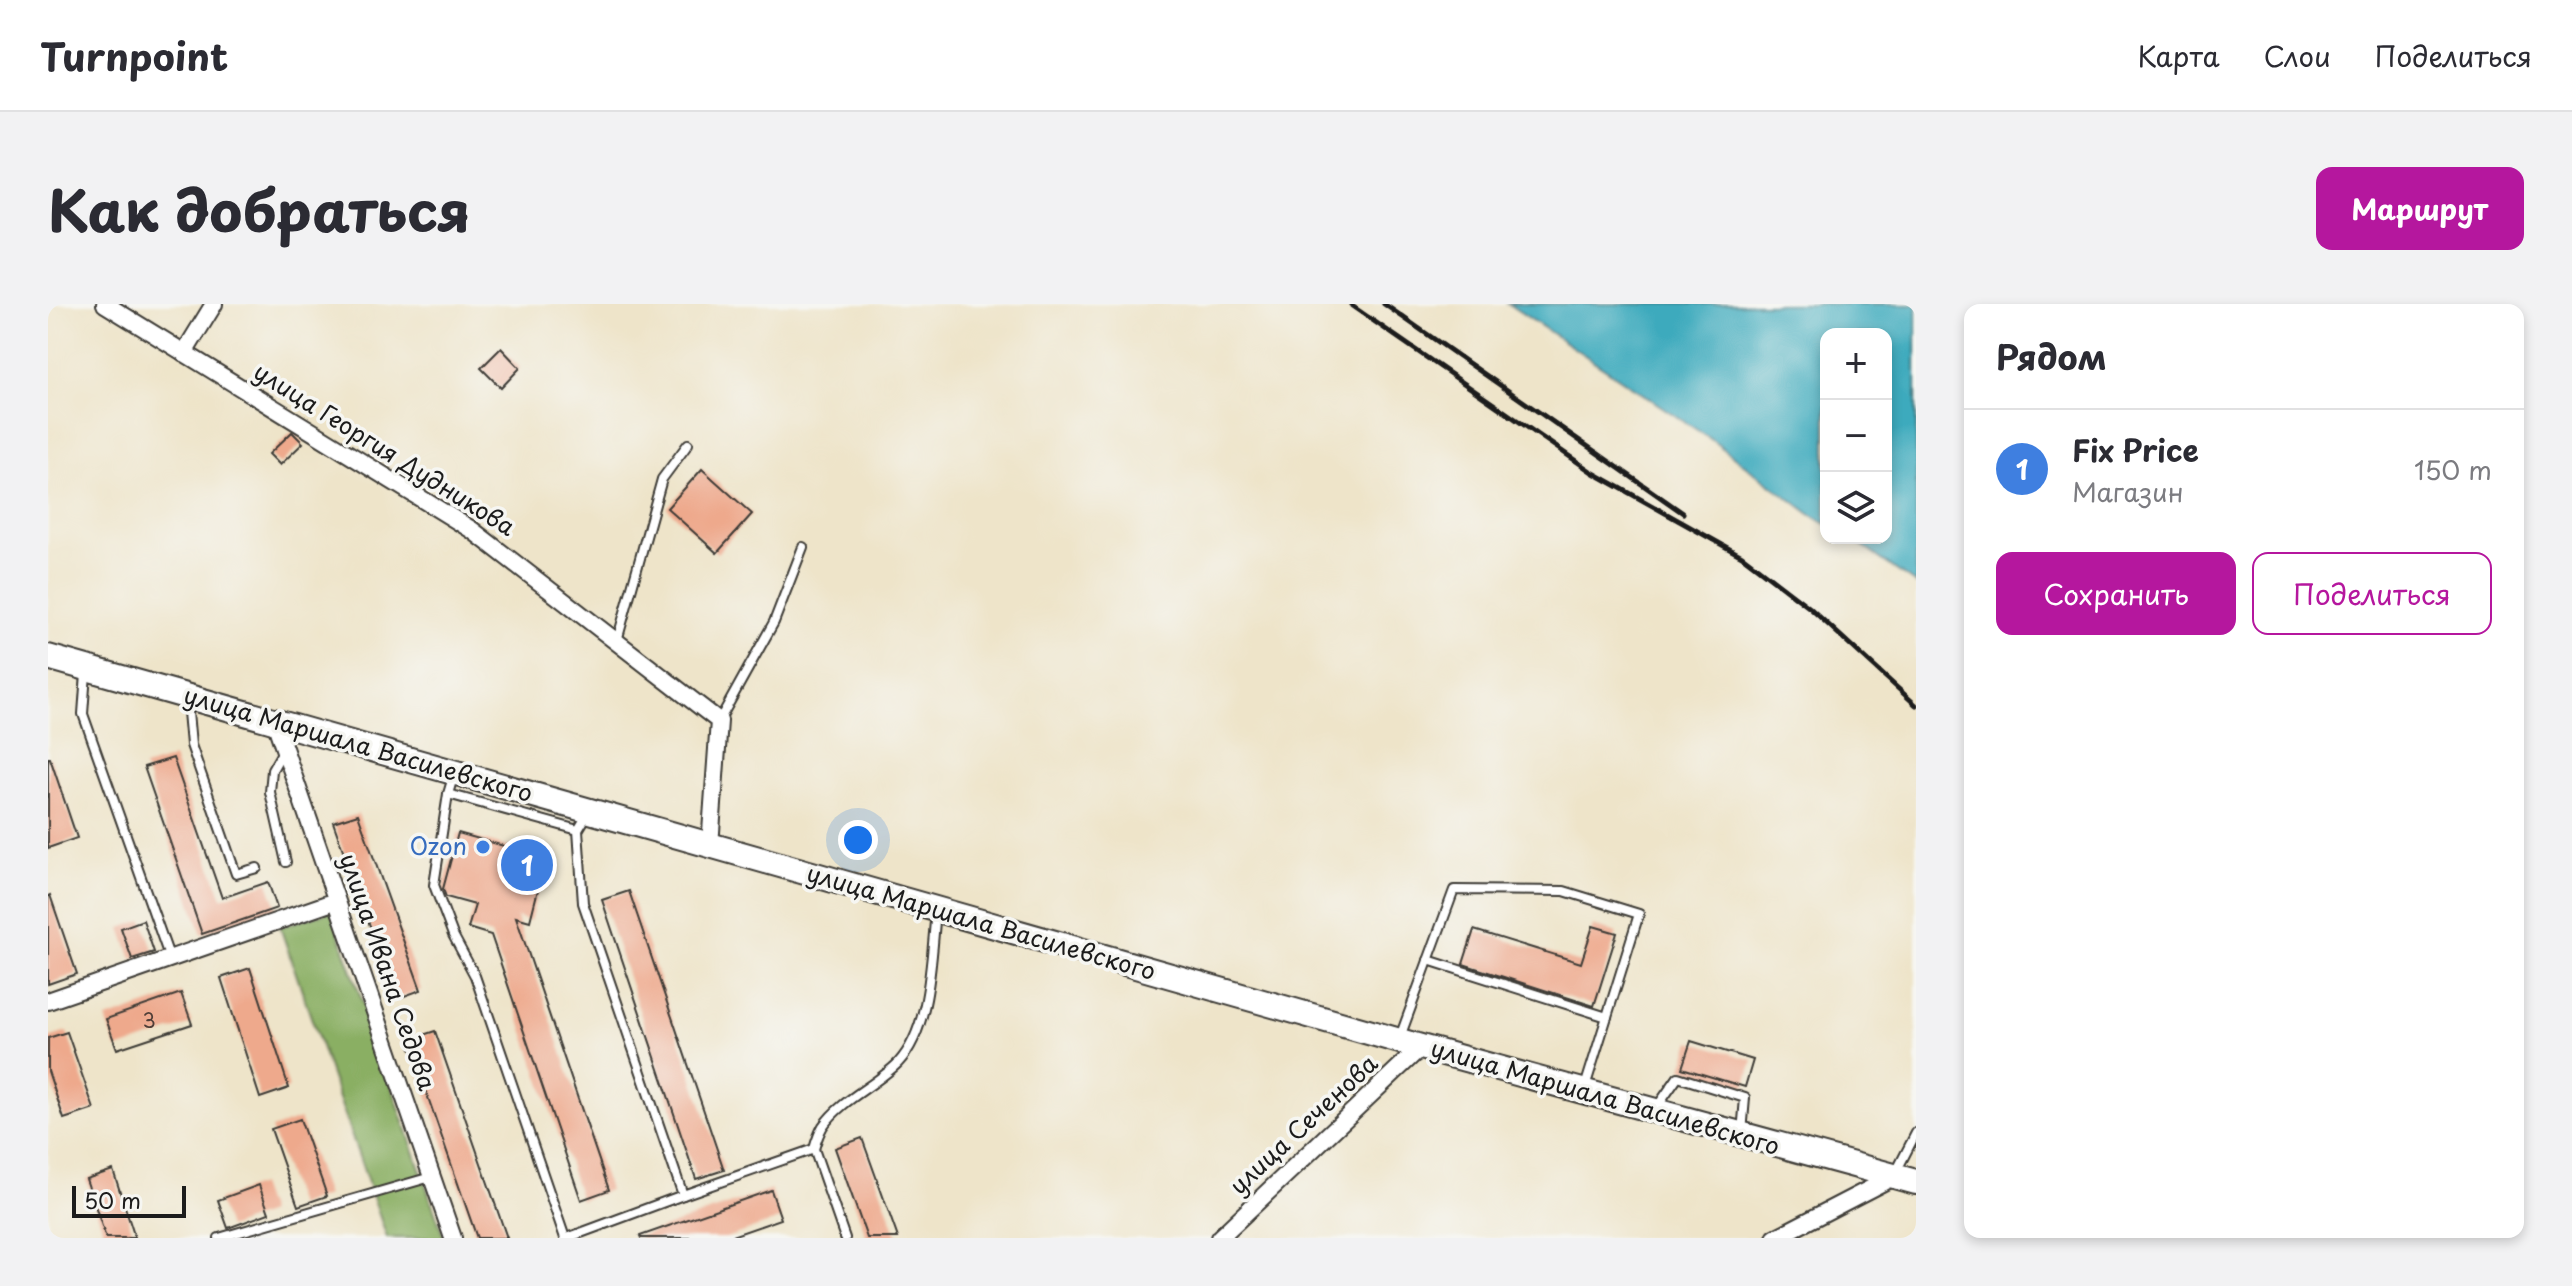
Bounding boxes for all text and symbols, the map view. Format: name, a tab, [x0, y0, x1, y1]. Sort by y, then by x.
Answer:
text: Turnpoint	[40, 27, 228, 84]
text: Карта	[2137, 34, 2220, 77]
text: Слои	[2264, 34, 2331, 77]
text: Поделиться	[2375, 34, 2532, 77]
text: Как добраться	[48, 166, 471, 251]
button: Маршрут	[2316, 167, 2524, 250]
map controls	[1820, 328, 1892, 544]
button: +	[1820, 328, 1892, 400]
text: Рядом	[1996, 330, 2107, 382]
street label: улица Георгия Дудникова	[247, 353, 523, 544]
button: −	[1820, 400, 1892, 472]
text: Fix Price	[2072, 427, 2199, 472]
text: 1	[2016, 450, 2028, 489]
text: 150 m	[2414, 450, 2492, 489]
button: layers	[1820, 472, 1892, 544]
text: Магазин	[2072, 472, 2183, 511]
button: Сохранить	[1996, 552, 2236, 635]
button: Поделиться	[2252, 552, 2492, 635]
street label: улица Маршала Василевского	[180, 676, 537, 810]
your location	[838, 820, 878, 860]
place label: Ozon	[410, 827, 467, 863]
pin: 1	[501, 835, 553, 895]
marker: Ozon	[474, 838, 492, 856]
street label: улица Ивана Седова	[331, 848, 446, 1095]
street label: улица Маршала Василевского	[803, 854, 1160, 988]
house number: 3	[142, 1005, 156, 1035]
street label: улица Маршала Василевского	[1427, 1029, 1784, 1163]
street label: улица Сеченова	[1220, 1045, 1385, 1202]
scale bar	[72, 1182, 186, 1218]
text: 50 m	[84, 1183, 141, 1216]

